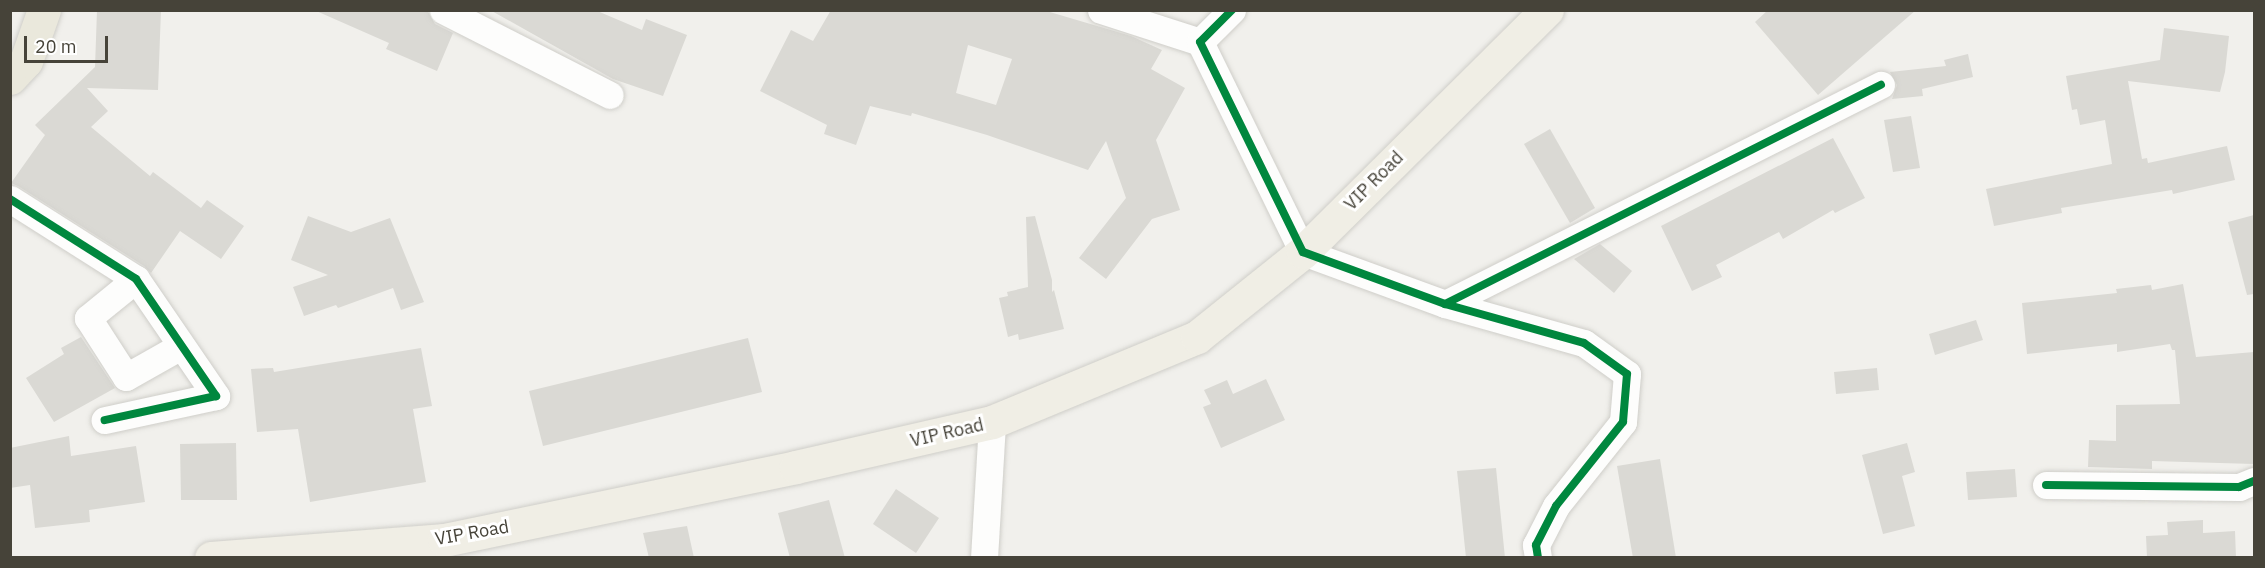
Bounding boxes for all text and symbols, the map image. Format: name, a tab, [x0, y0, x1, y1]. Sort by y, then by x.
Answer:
scale bar	[27, 24, 111, 62]
text: 20 m	[35, 35, 77, 58]
street label: VIP Road	[1340, 147, 1408, 215]
street label: VIP Road	[908, 414, 986, 452]
street label: VIP Road	[433, 516, 511, 550]

